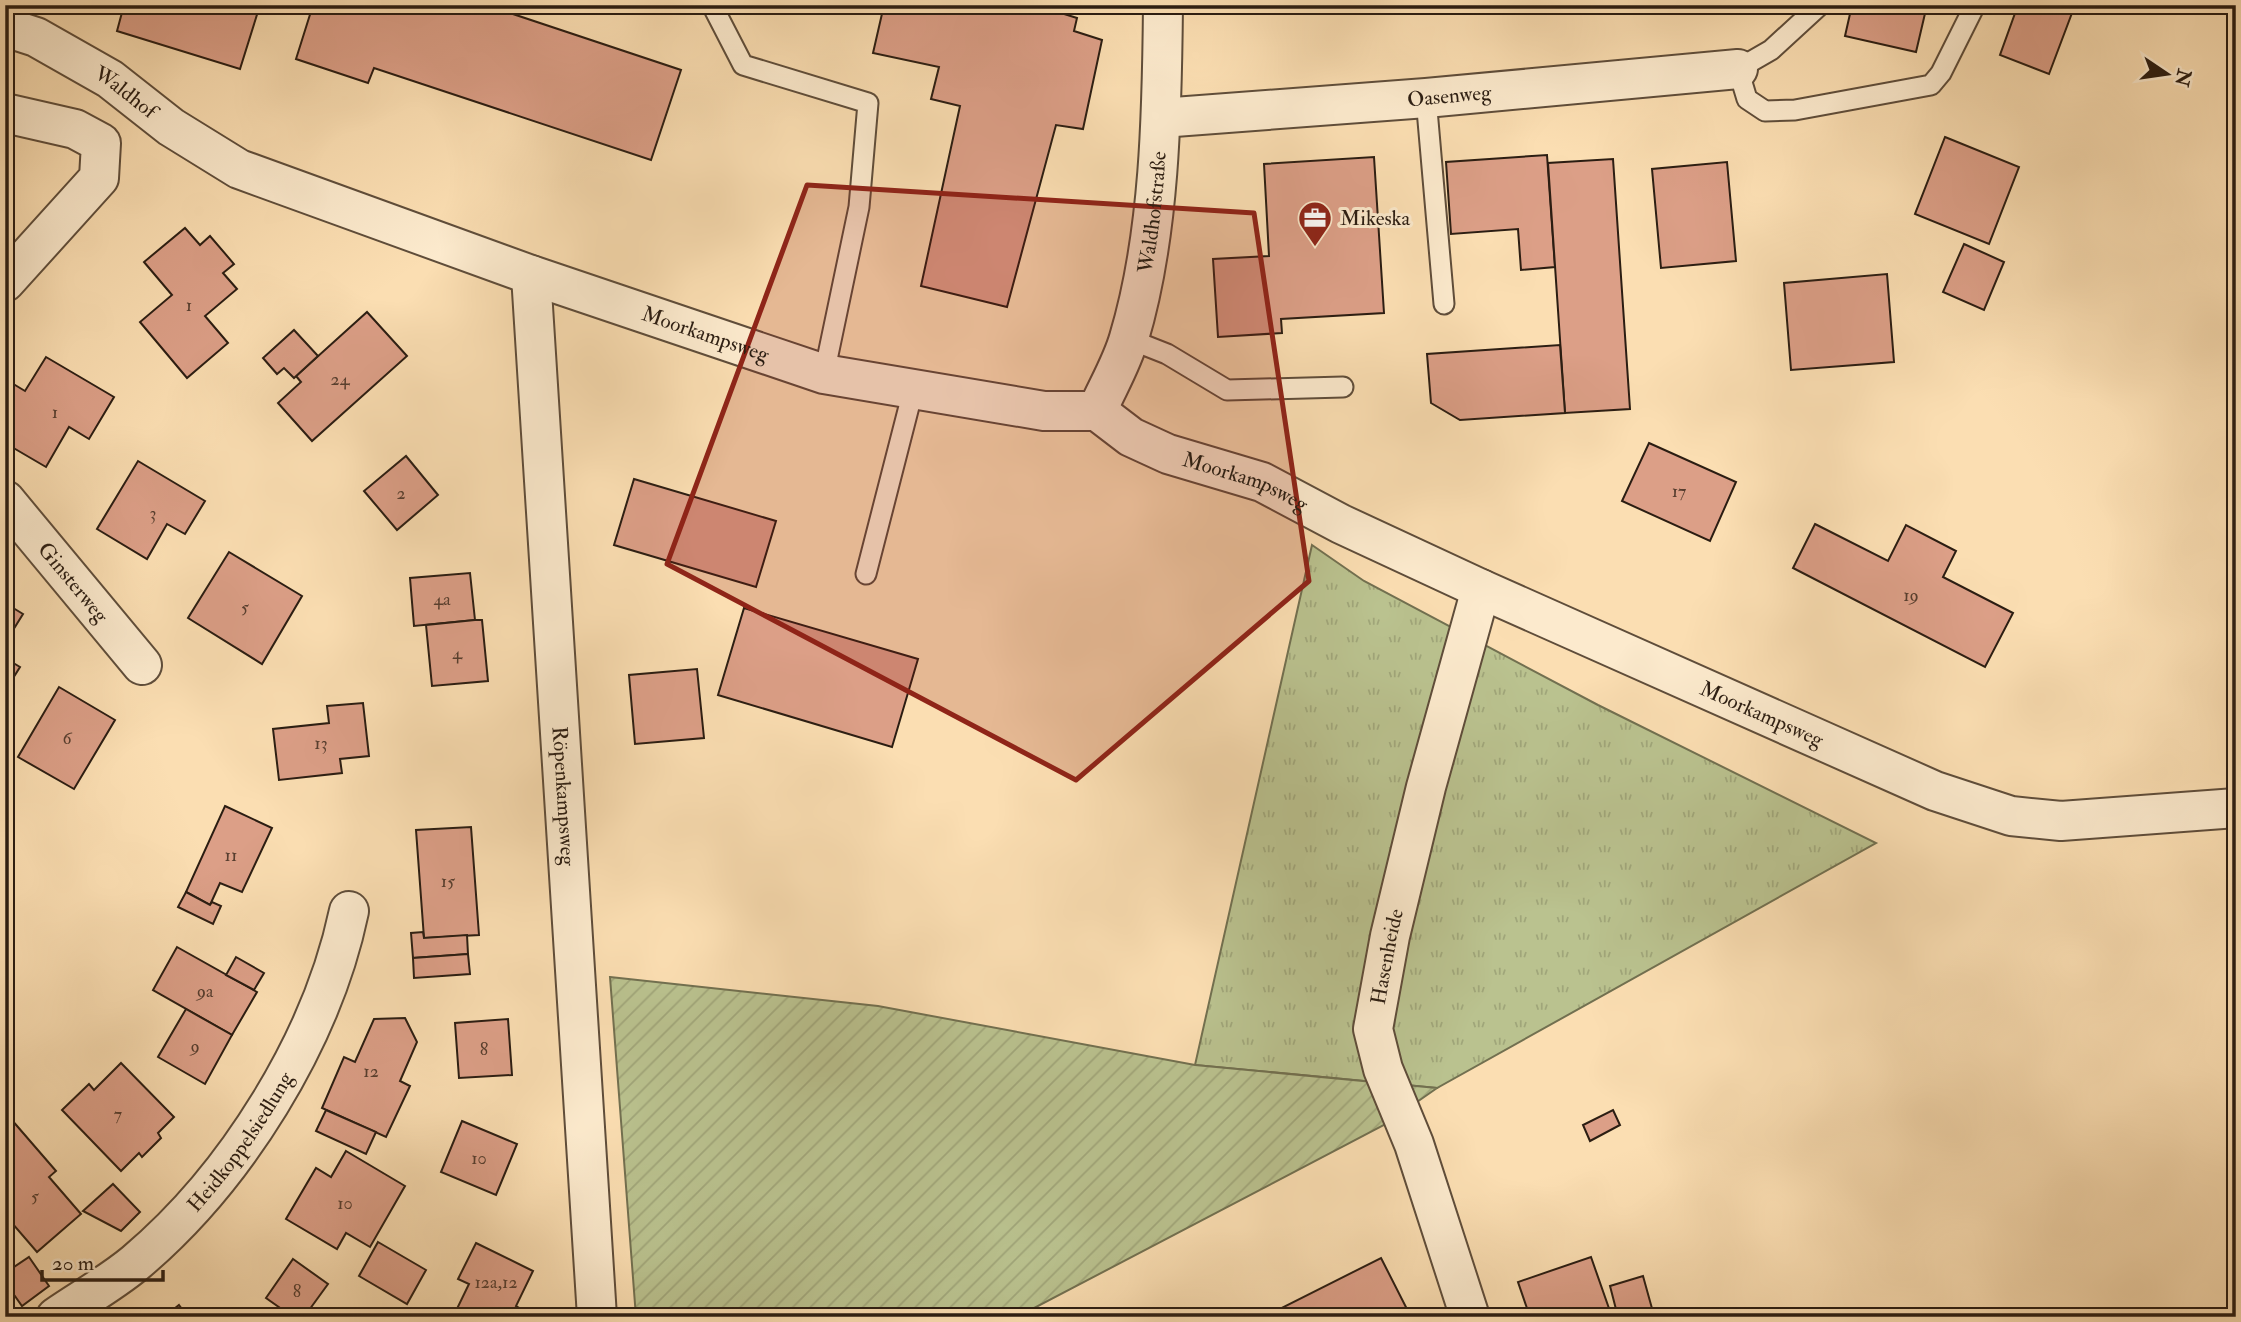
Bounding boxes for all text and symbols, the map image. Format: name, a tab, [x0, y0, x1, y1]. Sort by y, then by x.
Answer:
north arrow	[2132, 38, 2202, 108]
street label: Waldhof	[89, 60, 165, 127]
text: N	[2169, 66, 2196, 90]
street label: Oasenweg	[1406, 79, 1493, 113]
street label: Waldhofstraße	[1132, 150, 1173, 276]
office icon: Mikeska	[1296, 199, 1334, 248]
place label: Mikeska	[1340, 205, 1410, 232]
house number: 1	[186, 294, 192, 317]
street label: Moorkampsweg	[638, 300, 773, 369]
house number: 24	[331, 368, 351, 391]
house number: 1	[52, 401, 58, 424]
street label: Moorkampsweg	[1179, 446, 1313, 518]
house number: 17	[1672, 480, 1686, 503]
house number: 2	[396, 482, 406, 505]
house number: 3	[150, 502, 156, 525]
street label: Ginsterweg	[32, 537, 115, 629]
house number: 19	[1903, 584, 1919, 607]
house number: 4a	[433, 588, 451, 611]
house number: 5	[241, 596, 249, 619]
house number: 4	[452, 642, 463, 665]
street label: Moorkampsweg	[1696, 675, 1828, 754]
street label: Röpenkampsweg	[546, 725, 581, 867]
house number: 6	[62, 727, 72, 750]
house number: 13	[314, 732, 328, 755]
house number: 11	[225, 844, 237, 867]
house number: 15	[441, 870, 455, 893]
street label: Hasenheide	[1365, 906, 1410, 1007]
house number: 9a	[195, 980, 214, 1003]
house number: 9	[188, 1035, 200, 1058]
house number: 8	[480, 1038, 488, 1061]
house number: 12	[363, 1060, 379, 1083]
street label: Heidkoppelsiedlung	[181, 1067, 300, 1218]
house number: 7	[114, 1103, 122, 1126]
house number: 10	[471, 1147, 487, 1170]
house number: 5	[31, 1185, 39, 1208]
house number: 10	[337, 1192, 353, 1215]
scale bar	[42, 1238, 163, 1282]
text: 20 m	[52, 1250, 94, 1277]
house number: 12a,12	[474, 1271, 518, 1294]
house number: 8	[293, 1280, 301, 1303]

